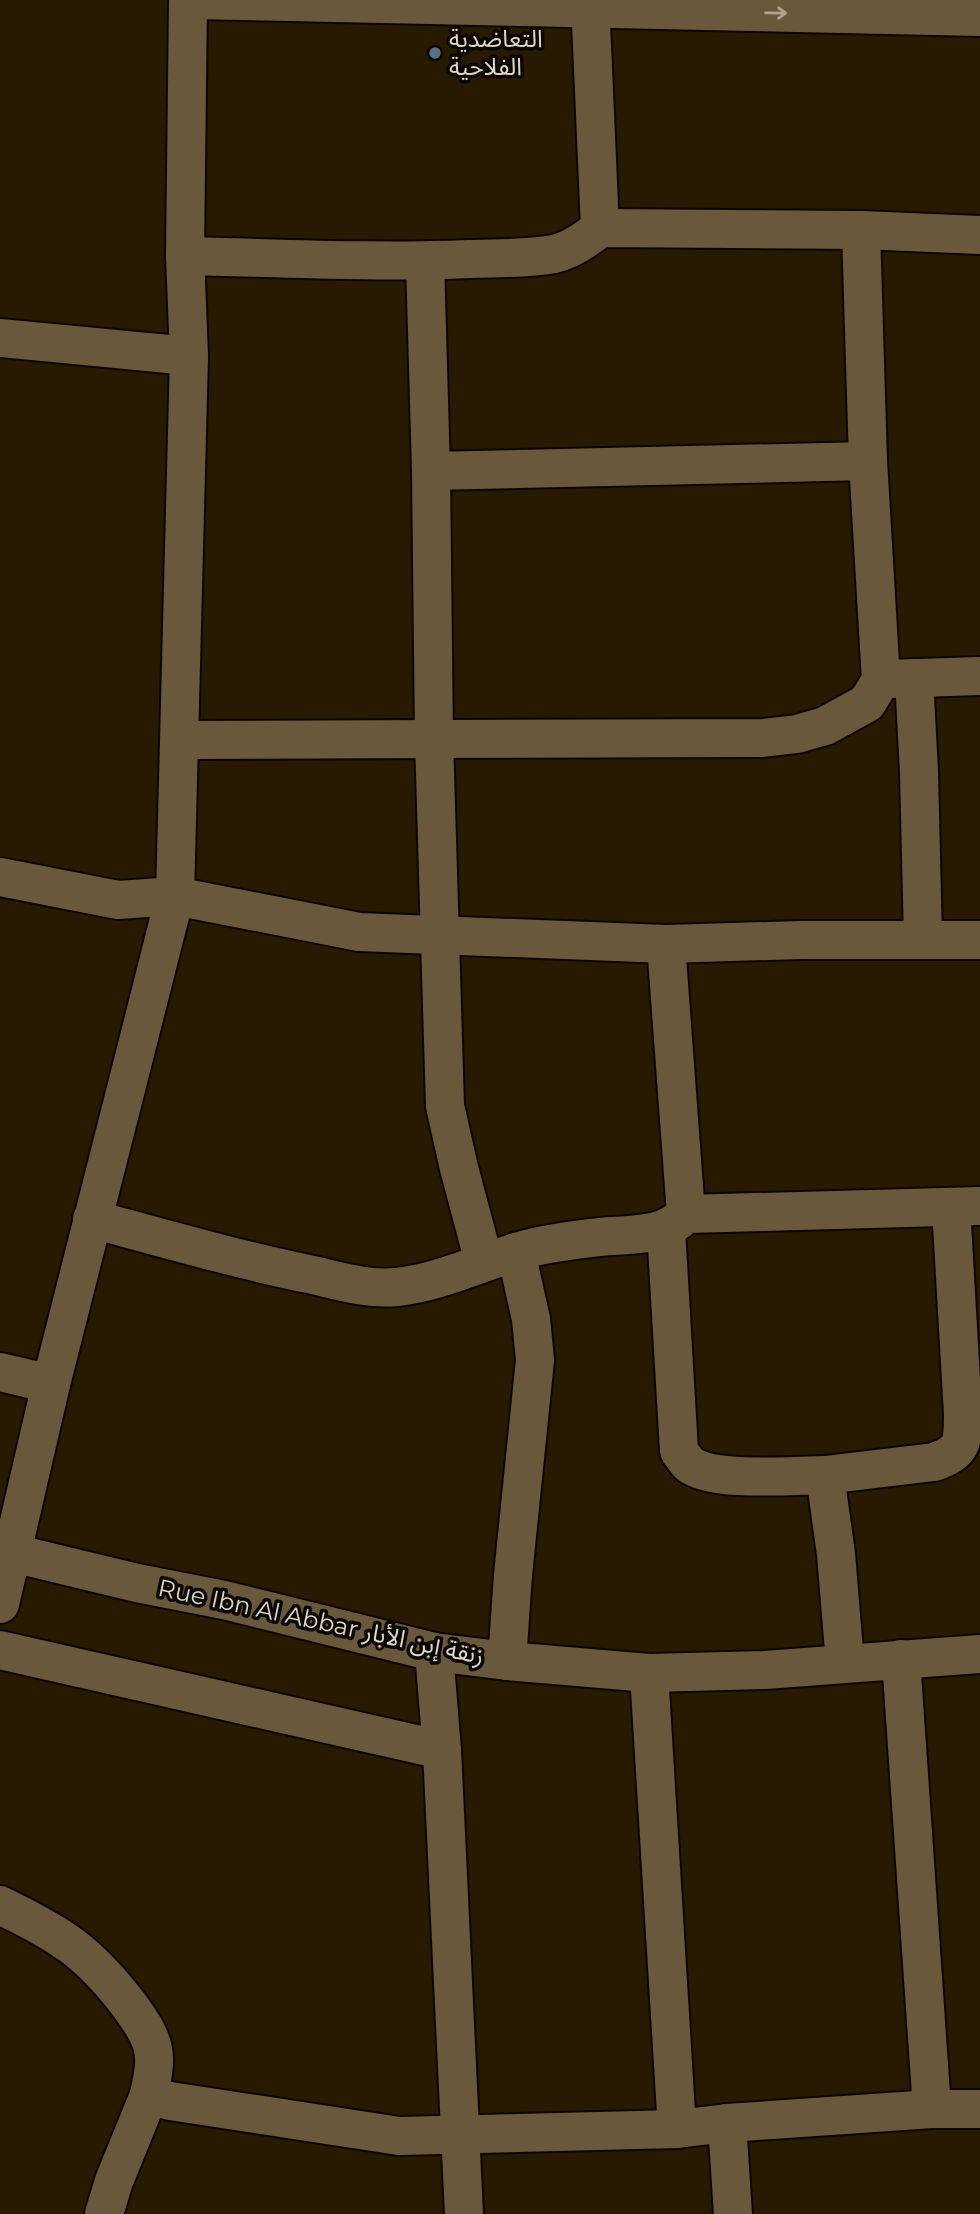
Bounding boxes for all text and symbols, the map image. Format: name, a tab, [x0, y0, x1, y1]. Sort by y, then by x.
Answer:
one-way arrow	[764, 6, 787, 19]
place label: التعاضدية الفلاحية	[449, 24, 543, 81]
marker: التعاضدية الفلاحية	[427, 45, 443, 61]
street label: Rue Ibn Al Abbar زنقة إبن الأبار	[155, 1573, 487, 1672]

